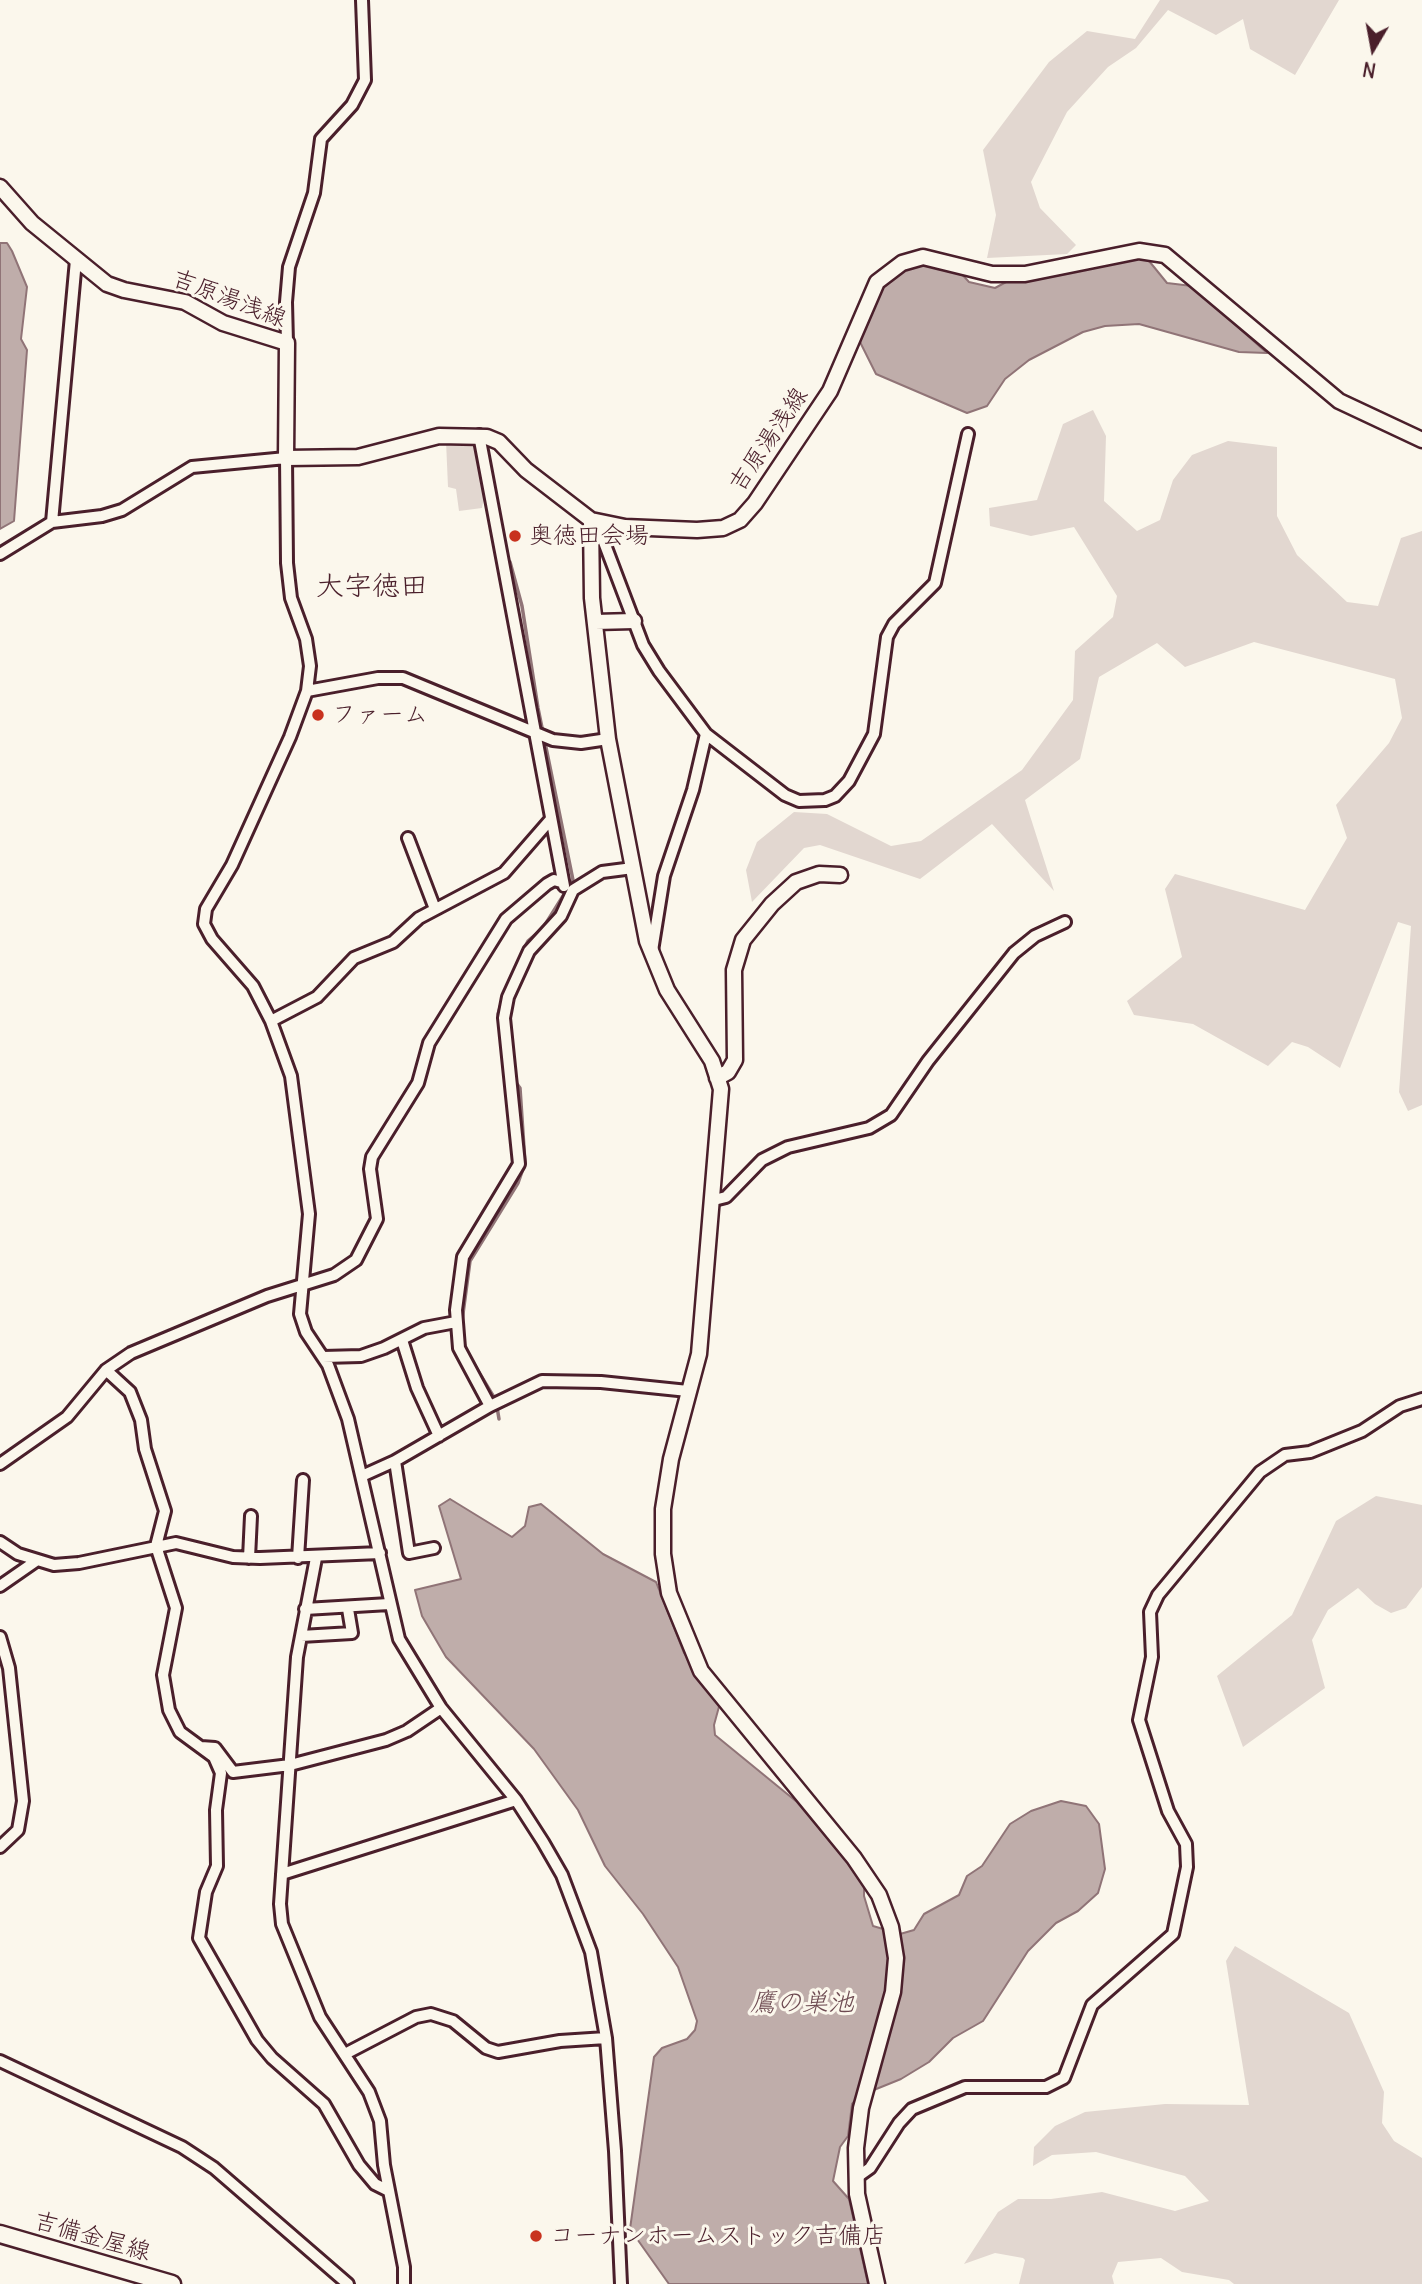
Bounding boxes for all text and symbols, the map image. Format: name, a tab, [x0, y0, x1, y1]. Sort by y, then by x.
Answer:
north arrow	[1338, 14, 1408, 84]
text: N	[1361, 57, 1378, 83]
street label: 吉原湯浅線	[168, 264, 290, 334]
street label: 吉原湯浅線	[724, 382, 814, 498]
place label: 奥徳田会場	[529, 522, 649, 550]
marker: 奥徳田会場	[507, 528, 523, 544]
district label: 大字徳田	[316, 570, 428, 604]
place label: ファーム	[332, 701, 428, 729]
marker: ファーム	[310, 707, 326, 723]
water label: 鷹の巣池	[750, 1988, 854, 2020]
street label: 吉備金屋線	[30, 2207, 154, 2267]
place label: コーナンホームストック吉備店	[550, 2222, 886, 2250]
marker: コーナンホームストック吉備店	[528, 2228, 544, 2244]

